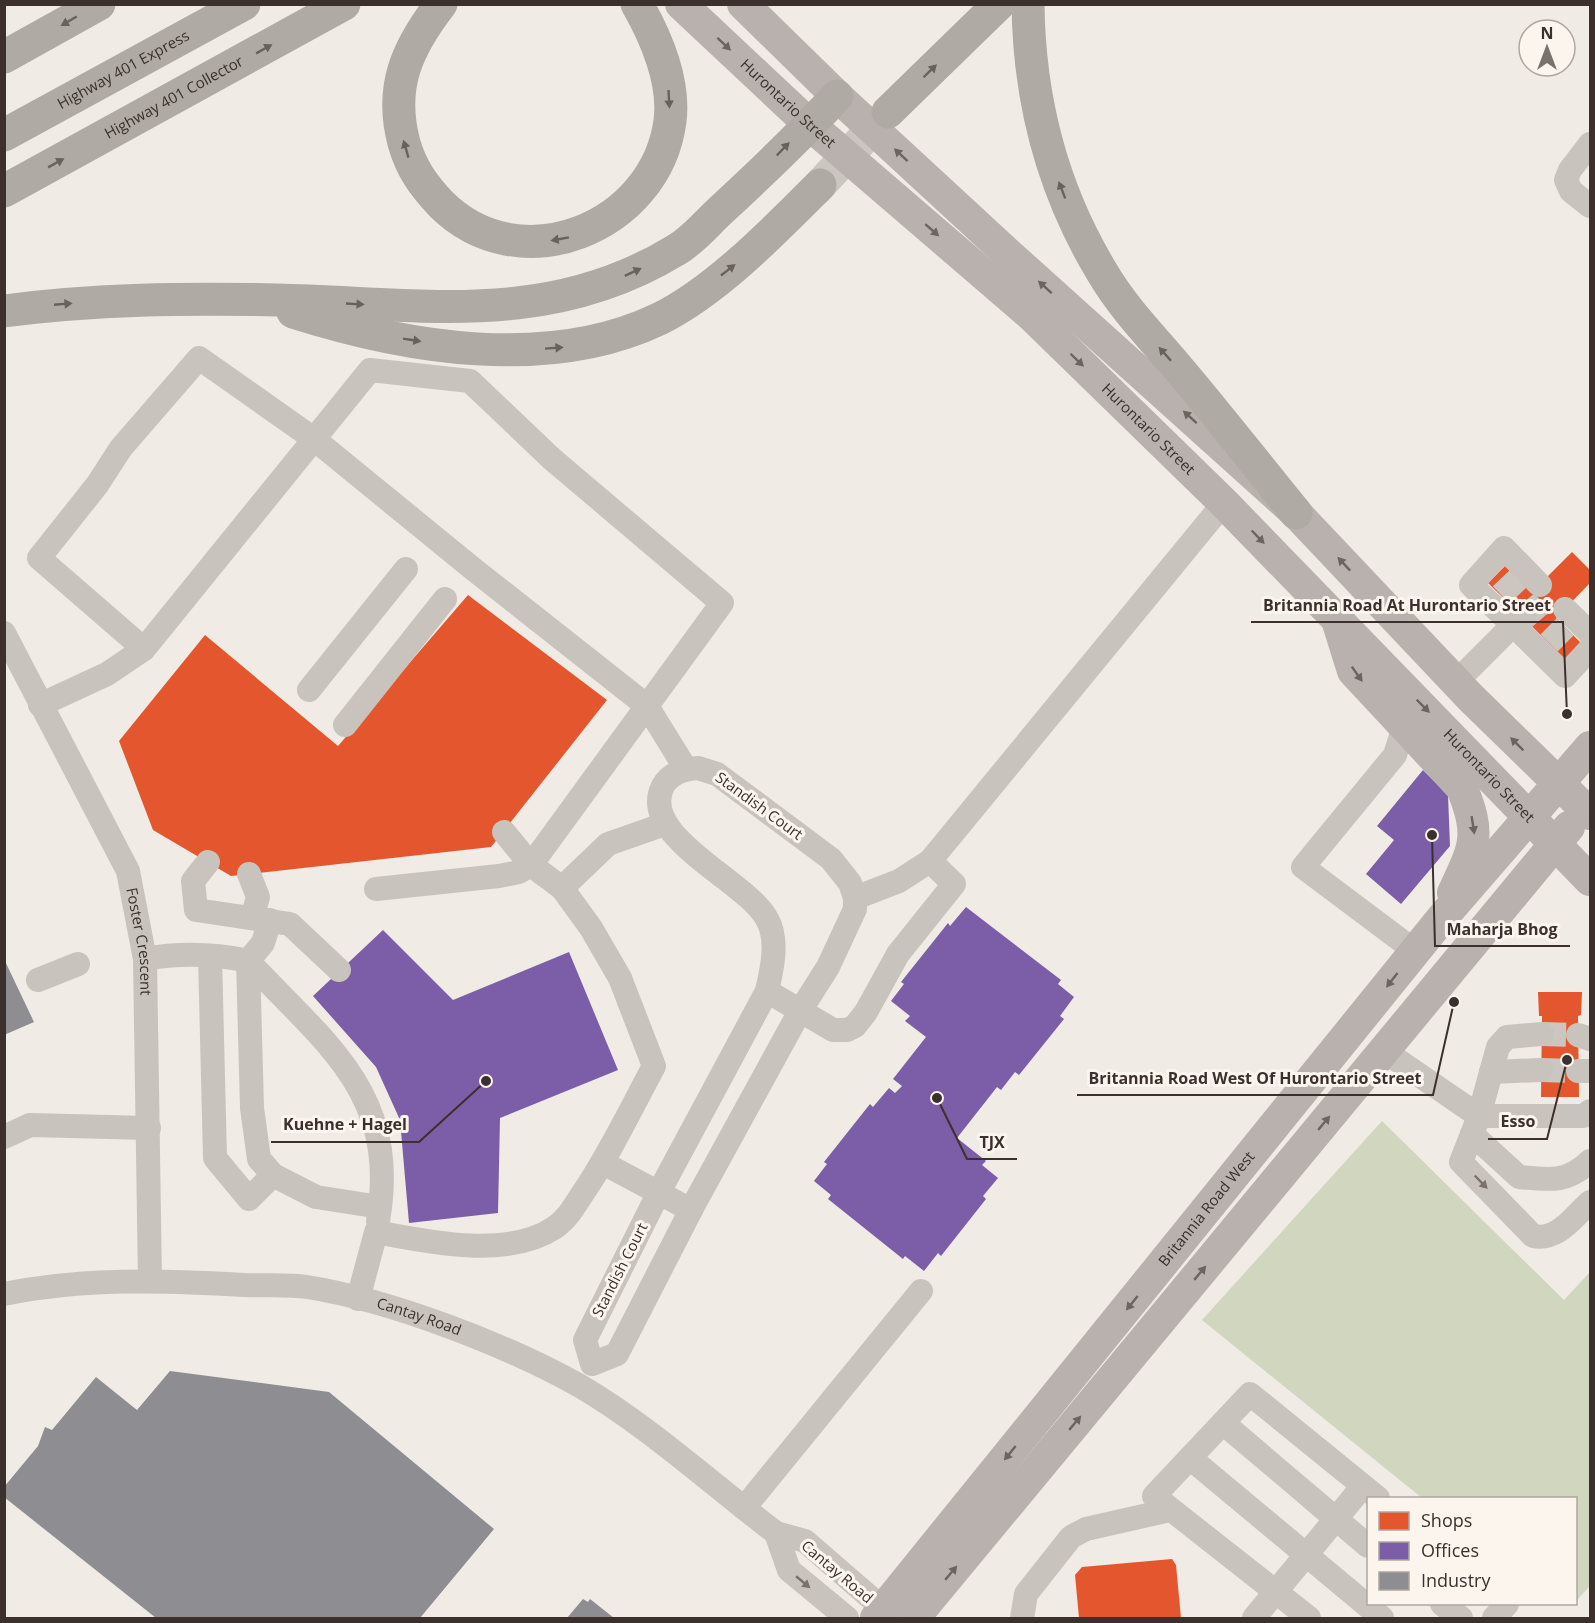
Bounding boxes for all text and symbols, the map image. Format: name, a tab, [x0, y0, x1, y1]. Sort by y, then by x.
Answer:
one-way arrow	[61, 16, 77, 27]
north arrow	[1517, 18, 1577, 78]
text: N	[1540, 22, 1554, 44]
street label: Highway 401 Express	[53, 25, 192, 113]
one-way arrow	[716, 37, 730, 51]
one-way arrow	[255, 44, 272, 54]
street label: Highway 401 Collector	[101, 50, 246, 143]
street label: Hurontario Street	[736, 54, 840, 152]
one-way arrow	[922, 65, 936, 79]
one-way arrow	[665, 89, 674, 108]
one-way arrow	[401, 140, 410, 158]
one-way arrow	[775, 143, 789, 157]
one-way arrow	[893, 148, 908, 162]
one-way arrow	[48, 158, 65, 168]
one-way arrow	[1057, 181, 1066, 199]
one-way arrow	[924, 223, 939, 236]
one-way arrow	[550, 235, 569, 244]
one-way arrow	[721, 264, 736, 276]
one-way arrow	[625, 268, 642, 277]
one-way arrow	[1037, 280, 1052, 294]
one-way arrow	[53, 299, 72, 309]
one-way arrow	[345, 299, 364, 308]
one-way arrow	[403, 336, 422, 345]
one-way arrow	[544, 343, 563, 353]
one-way arrow	[1159, 347, 1172, 362]
one-way arrow	[1070, 353, 1085, 367]
street label: Hurontario Street	[1098, 378, 1200, 479]
one-way arrow	[1182, 410, 1197, 424]
one-way arrow	[1250, 530, 1264, 544]
one-way arrow	[1337, 556, 1351, 571]
callout: Britannia Road At Hurontario Street	[1251, 588, 1563, 622]
text: Britannia Road At Hurontario Street	[1263, 594, 1551, 616]
one-way arrow	[1351, 665, 1363, 681]
one-way arrow	[1415, 698, 1429, 712]
street label: Hurontario Street	[1440, 724, 1540, 826]
one-way arrow	[1511, 737, 1525, 751]
street label: Standish Court	[712, 767, 807, 844]
one-way arrow	[1469, 816, 1478, 835]
street label: Foster Crescent	[122, 886, 157, 996]
callout: Maharja Bhog	[1435, 912, 1570, 946]
text: Maharja Bhog	[1446, 918, 1558, 940]
one-way arrow	[1386, 973, 1398, 988]
callout: Britannia Road West Of Hurontario Street	[1077, 1061, 1433, 1095]
text: Britannia Road West Of Hurontario Street	[1089, 1067, 1421, 1089]
callout: Esso	[1488, 1105, 1547, 1139]
callout: Kuehne + Hagel	[271, 1108, 419, 1142]
text: Esso	[1501, 1110, 1535, 1132]
text: Kuehne + Hagel	[283, 1113, 407, 1135]
one-way arrow	[1317, 1116, 1330, 1131]
callout: TJX	[967, 1125, 1017, 1159]
text: TJX	[979, 1131, 1005, 1153]
street label: Britannia Road West	[1153, 1147, 1258, 1270]
one-way arrow	[1474, 1175, 1488, 1190]
street label: Standish Court	[587, 1219, 652, 1320]
one-way arrow	[1193, 1265, 1206, 1281]
street label: Cantay Road	[375, 1292, 465, 1339]
one-way arrow	[1126, 1296, 1138, 1311]
one-way arrow	[1069, 1415, 1082, 1431]
one-way arrow	[1004, 1445, 1017, 1461]
legend	[1367, 1497, 1577, 1605]
text: Shops	[1421, 1508, 1472, 1532]
street label: Cantay Road	[798, 1535, 878, 1607]
text: Offices	[1421, 1538, 1479, 1562]
one-way arrow	[944, 1566, 957, 1581]
text: Industry	[1421, 1568, 1491, 1592]
one-way arrow	[795, 1575, 811, 1588]

